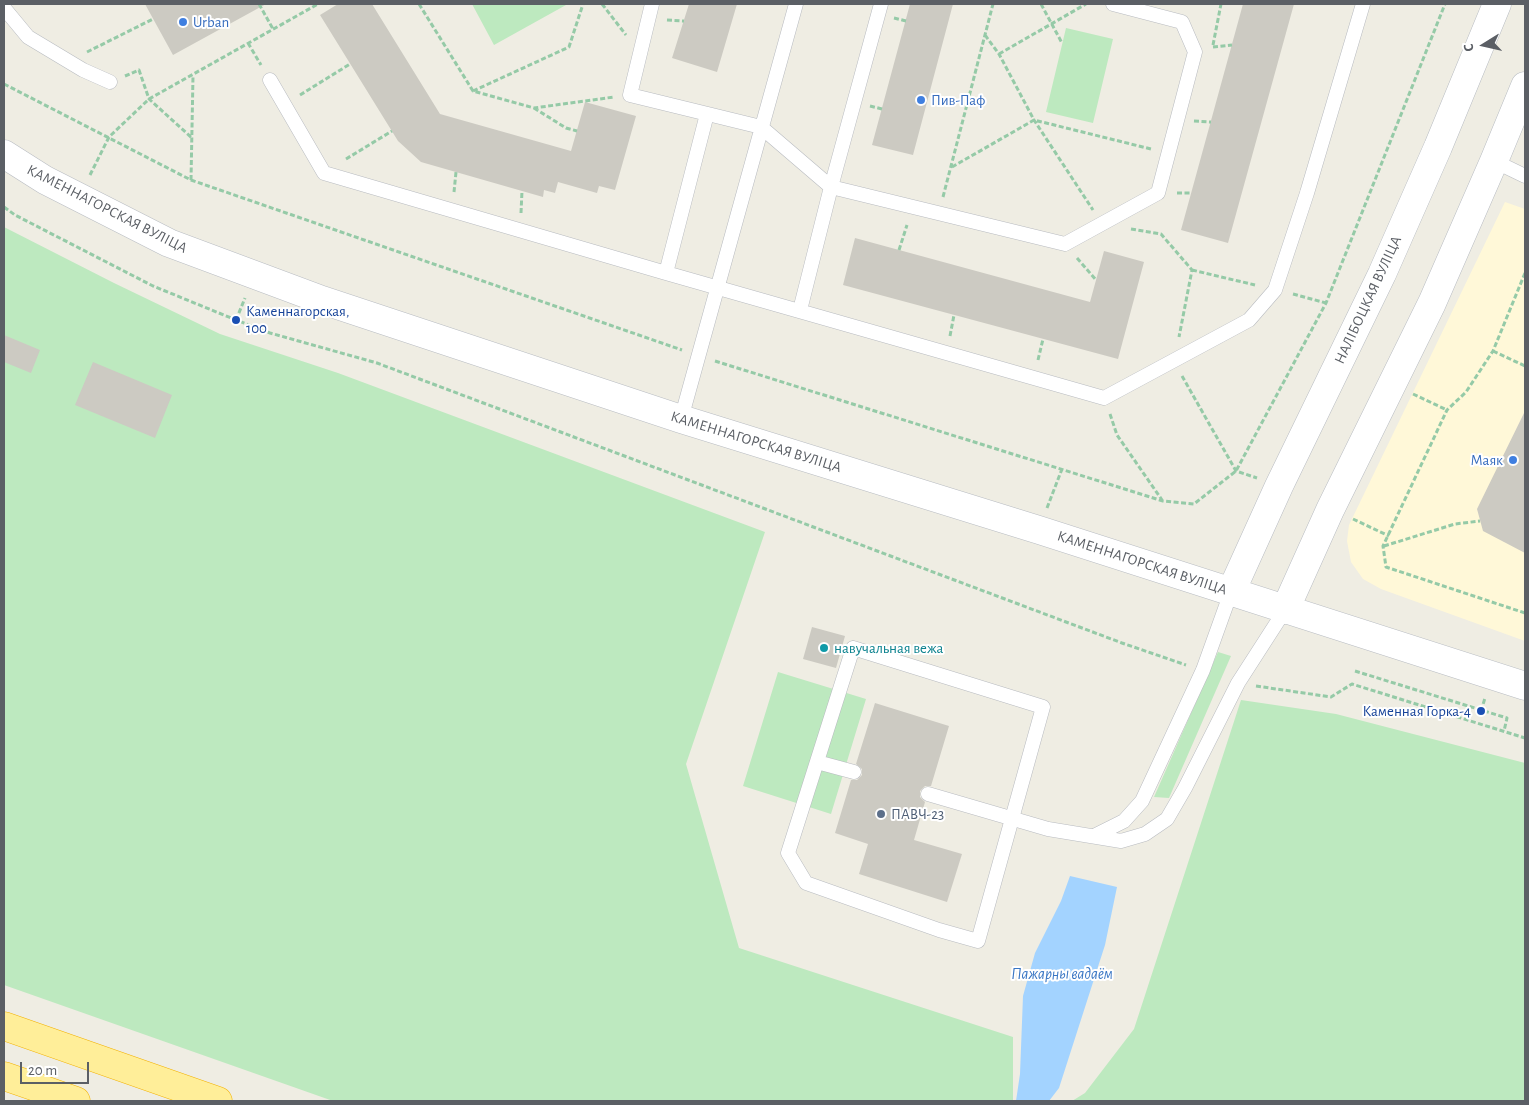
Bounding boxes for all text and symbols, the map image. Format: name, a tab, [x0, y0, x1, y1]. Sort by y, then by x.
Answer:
place label: Urban	[193, 13, 229, 31]
marker: Urban	[177, 16, 189, 28]
north arrow	[1459, 20, 1509, 70]
text: С	[1462, 43, 1477, 53]
place label: Пив-Паф	[931, 91, 985, 109]
marker: Пив-Паф	[915, 94, 927, 106]
street label: КАМЕННАГОРСКАЯ ВУЛІЦА	[24, 161, 190, 257]
street label: НАЛІБОЦКАЯ ВУЛІЦА	[1330, 233, 1406, 367]
place label: Каменнагорская, 100	[246, 302, 349, 337]
marker: Каменнагорская, 100	[230, 314, 242, 326]
street label: КАМЕННАГОРСКАЯ ВУЛІЦА	[668, 407, 844, 477]
place label: Маяк	[1470, 451, 1503, 469]
marker: Маяк	[1507, 454, 1519, 466]
street label: КАМЕННАГОРСКАЯ ВУЛІЦА	[1055, 527, 1229, 599]
place label: навучальная вежа	[834, 639, 943, 657]
marker: навучальная вежа	[818, 642, 830, 654]
place label: Каменная Горка-4	[1363, 702, 1471, 720]
marker: Каменная Горка-4	[1475, 705, 1487, 717]
place label: ПАВЧ-23	[891, 805, 944, 823]
marker: ПАВЧ-23	[875, 808, 887, 820]
water label: Пажарны вадаём	[1011, 964, 1113, 984]
scale bar	[22, 1052, 91, 1084]
text: 20 m	[28, 1063, 57, 1078]

